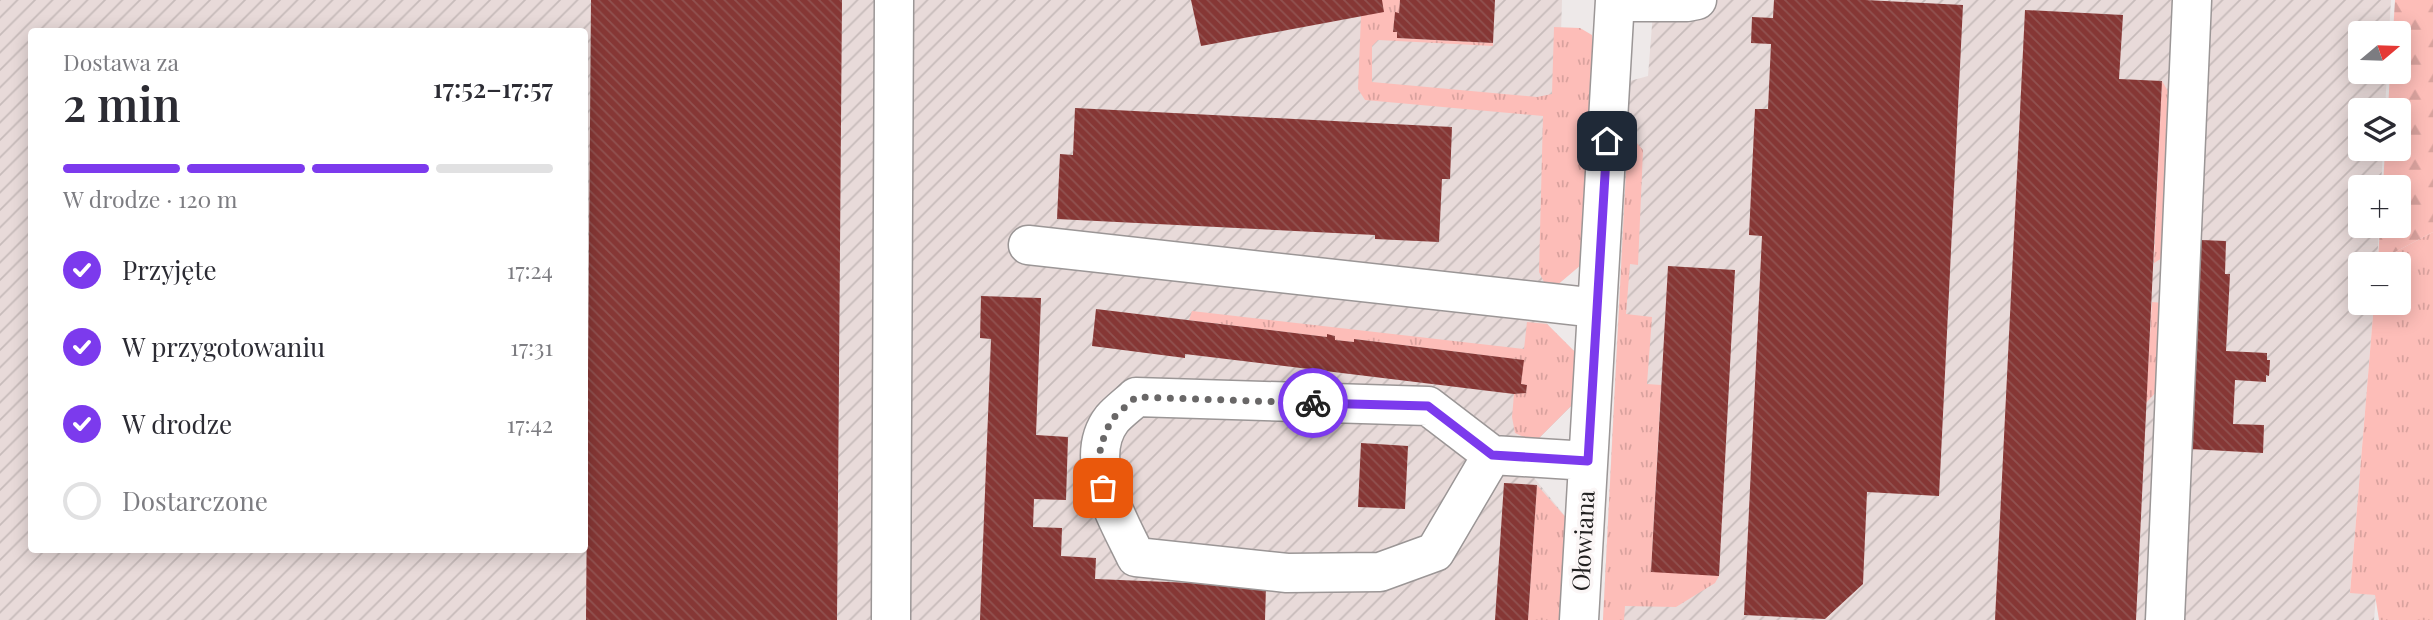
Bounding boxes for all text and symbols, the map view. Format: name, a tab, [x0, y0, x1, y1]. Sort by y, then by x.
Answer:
north arrow	[2348, 21, 2412, 84]
map controls	[2348, 21, 2411, 315]
text: Dostawa za	[63, 46, 179, 77]
text: 17:52–17:57	[433, 70, 553, 105]
text: 2 min	[63, 72, 181, 134]
button: layers	[2348, 98, 2411, 161]
pin	[1577, 111, 1637, 171]
icon: home	[1588, 122, 1626, 160]
button: +	[2348, 175, 2411, 238]
text: W drodze · 120 m	[63, 183, 237, 214]
icon: check	[63, 251, 101, 289]
text: Przyjęte	[122, 252, 217, 287]
button: −	[2348, 252, 2411, 315]
text: 17:24	[507, 254, 553, 285]
icon: check	[63, 328, 101, 366]
text: W przygotowaniu	[122, 329, 325, 364]
text: 17:31	[510, 331, 553, 362]
courier	[1278, 368, 1348, 438]
icon: bike	[1294, 384, 1332, 422]
icon: check	[63, 405, 101, 443]
text: W drodze	[122, 406, 232, 441]
text: 17:42	[507, 408, 553, 439]
pin	[1073, 458, 1133, 518]
icon: bag	[1084, 469, 1122, 507]
text: Dostarczone	[122, 483, 268, 518]
street label: Ołowiana	[1563, 490, 1601, 592]

